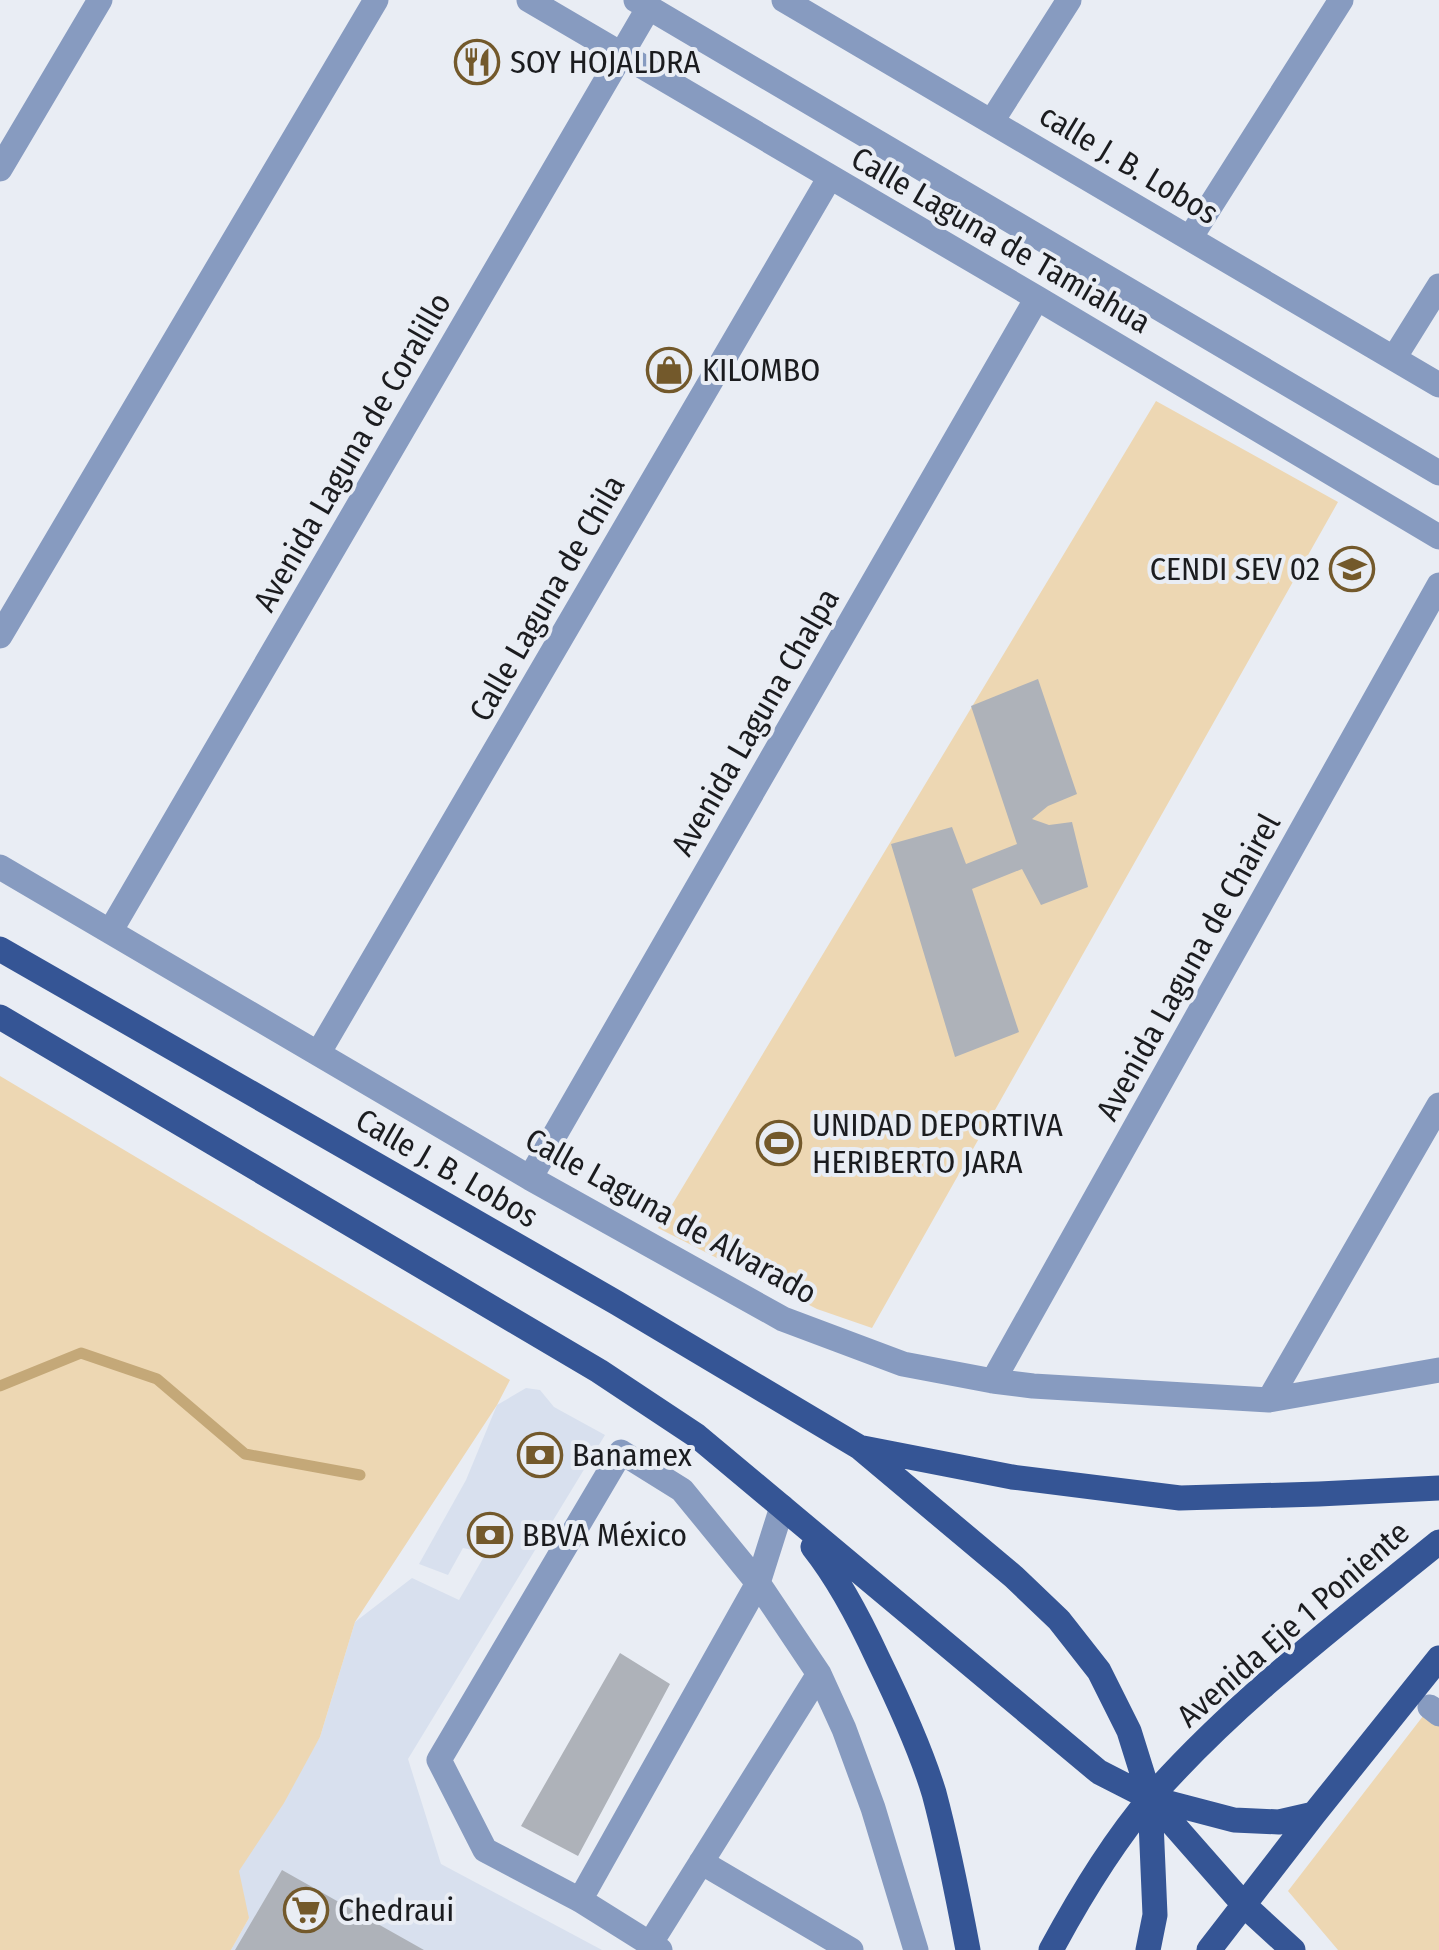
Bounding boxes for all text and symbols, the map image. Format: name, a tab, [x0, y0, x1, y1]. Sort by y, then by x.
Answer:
restaurant icon: SOY HOJALDRA	[454, 39, 500, 85]
place label: SOY HOJALDRA	[510, 43, 700, 81]
street label: calle J. B. Lobos	[1033, 96, 1225, 232]
street label: Calle Laguna de Tamiahua	[845, 139, 1157, 341]
street label: Avenida Laguna de Coralillo	[245, 286, 459, 618]
shop icon: KILOMBO	[646, 347, 692, 393]
place label: KILOMBO	[702, 351, 820, 389]
street label: Calle Laguna de Chila	[461, 468, 633, 728]
school or university icon: CENDI SEV 02	[1329, 546, 1375, 592]
place label: CENDI SEV 02	[1150, 550, 1320, 588]
street label: Avenida Laguna Chalpa	[663, 582, 847, 862]
street label: Avenida Laguna de Chairel	[1088, 807, 1288, 1127]
street label: Calle J. B. Lobos	[349, 1101, 545, 1235]
place label: UNIDAD DEPORTIVA HERIBERTO JARA	[812, 1106, 1063, 1181]
street label: Calle Laguna de Alvarado	[519, 1120, 823, 1312]
sports icon: UNIDAD DEPORTIVA HERIBERTO JARA	[756, 1120, 802, 1166]
bank icon: Banamex	[517, 1432, 563, 1478]
place label: Banamex	[572, 1436, 692, 1474]
bank icon: BBVA México	[467, 1512, 513, 1558]
street label: Avenida Eje 1 Poniente	[1169, 1513, 1417, 1735]
place label: BBVA México	[522, 1516, 687, 1554]
supermarket icon: Chedraui	[283, 1887, 329, 1933]
place label: Chedraui	[338, 1891, 454, 1929]

